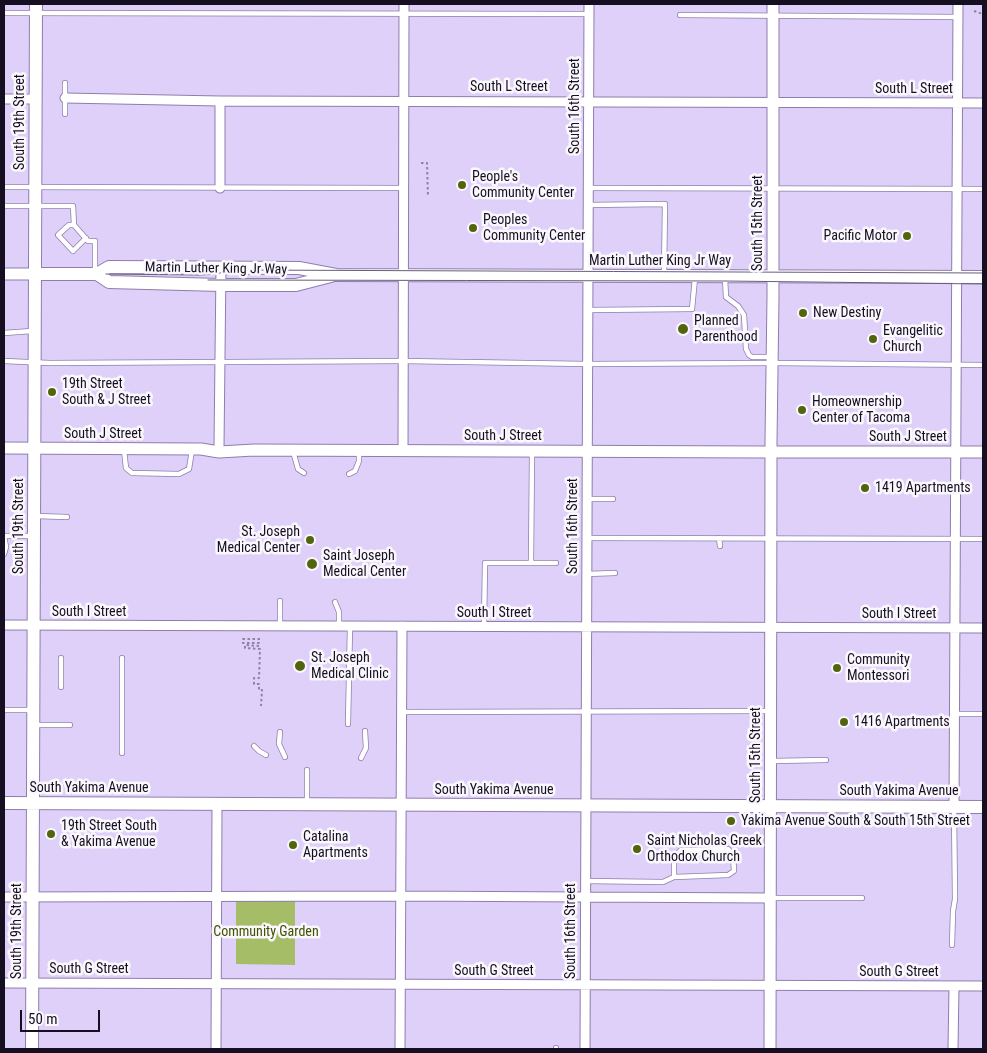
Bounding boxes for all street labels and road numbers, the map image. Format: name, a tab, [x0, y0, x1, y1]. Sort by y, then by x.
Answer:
street label: South 16th Street	[567, 58, 583, 154]
street label: South 19th Street	[12, 74, 28, 170]
street label: South L Street	[470, 79, 548, 95]
street label: South L Street	[875, 81, 953, 97]
street label: South 15th Street	[750, 175, 766, 271]
street label: Martin Luther King Jr Way	[589, 253, 731, 269]
street label: Martin Luther King Jr Way	[145, 259, 287, 279]
street label: South J Street	[64, 426, 142, 442]
street label: South J Street	[464, 428, 542, 444]
street label: South J Street	[869, 429, 947, 445]
street label: South 19th Street	[11, 478, 27, 574]
street label: South 16th Street	[565, 478, 581, 574]
street label: South I Street	[52, 604, 126, 620]
street label: South I Street	[457, 605, 531, 621]
street label: South I Street	[862, 606, 936, 622]
street label: South 15th Street	[748, 707, 764, 803]
street label: South Yakima Avenue	[29, 780, 149, 796]
street label: South Yakima Avenue	[434, 782, 554, 798]
street label: South Yakima Avenue	[839, 783, 959, 799]
street label: South 19th Street	[9, 883, 25, 979]
street label: South 16th Street	[563, 883, 579, 979]
street label: South G Street	[49, 961, 129, 977]
street label: South G Street	[454, 963, 534, 979]
street label: South G Street	[859, 964, 939, 980]

